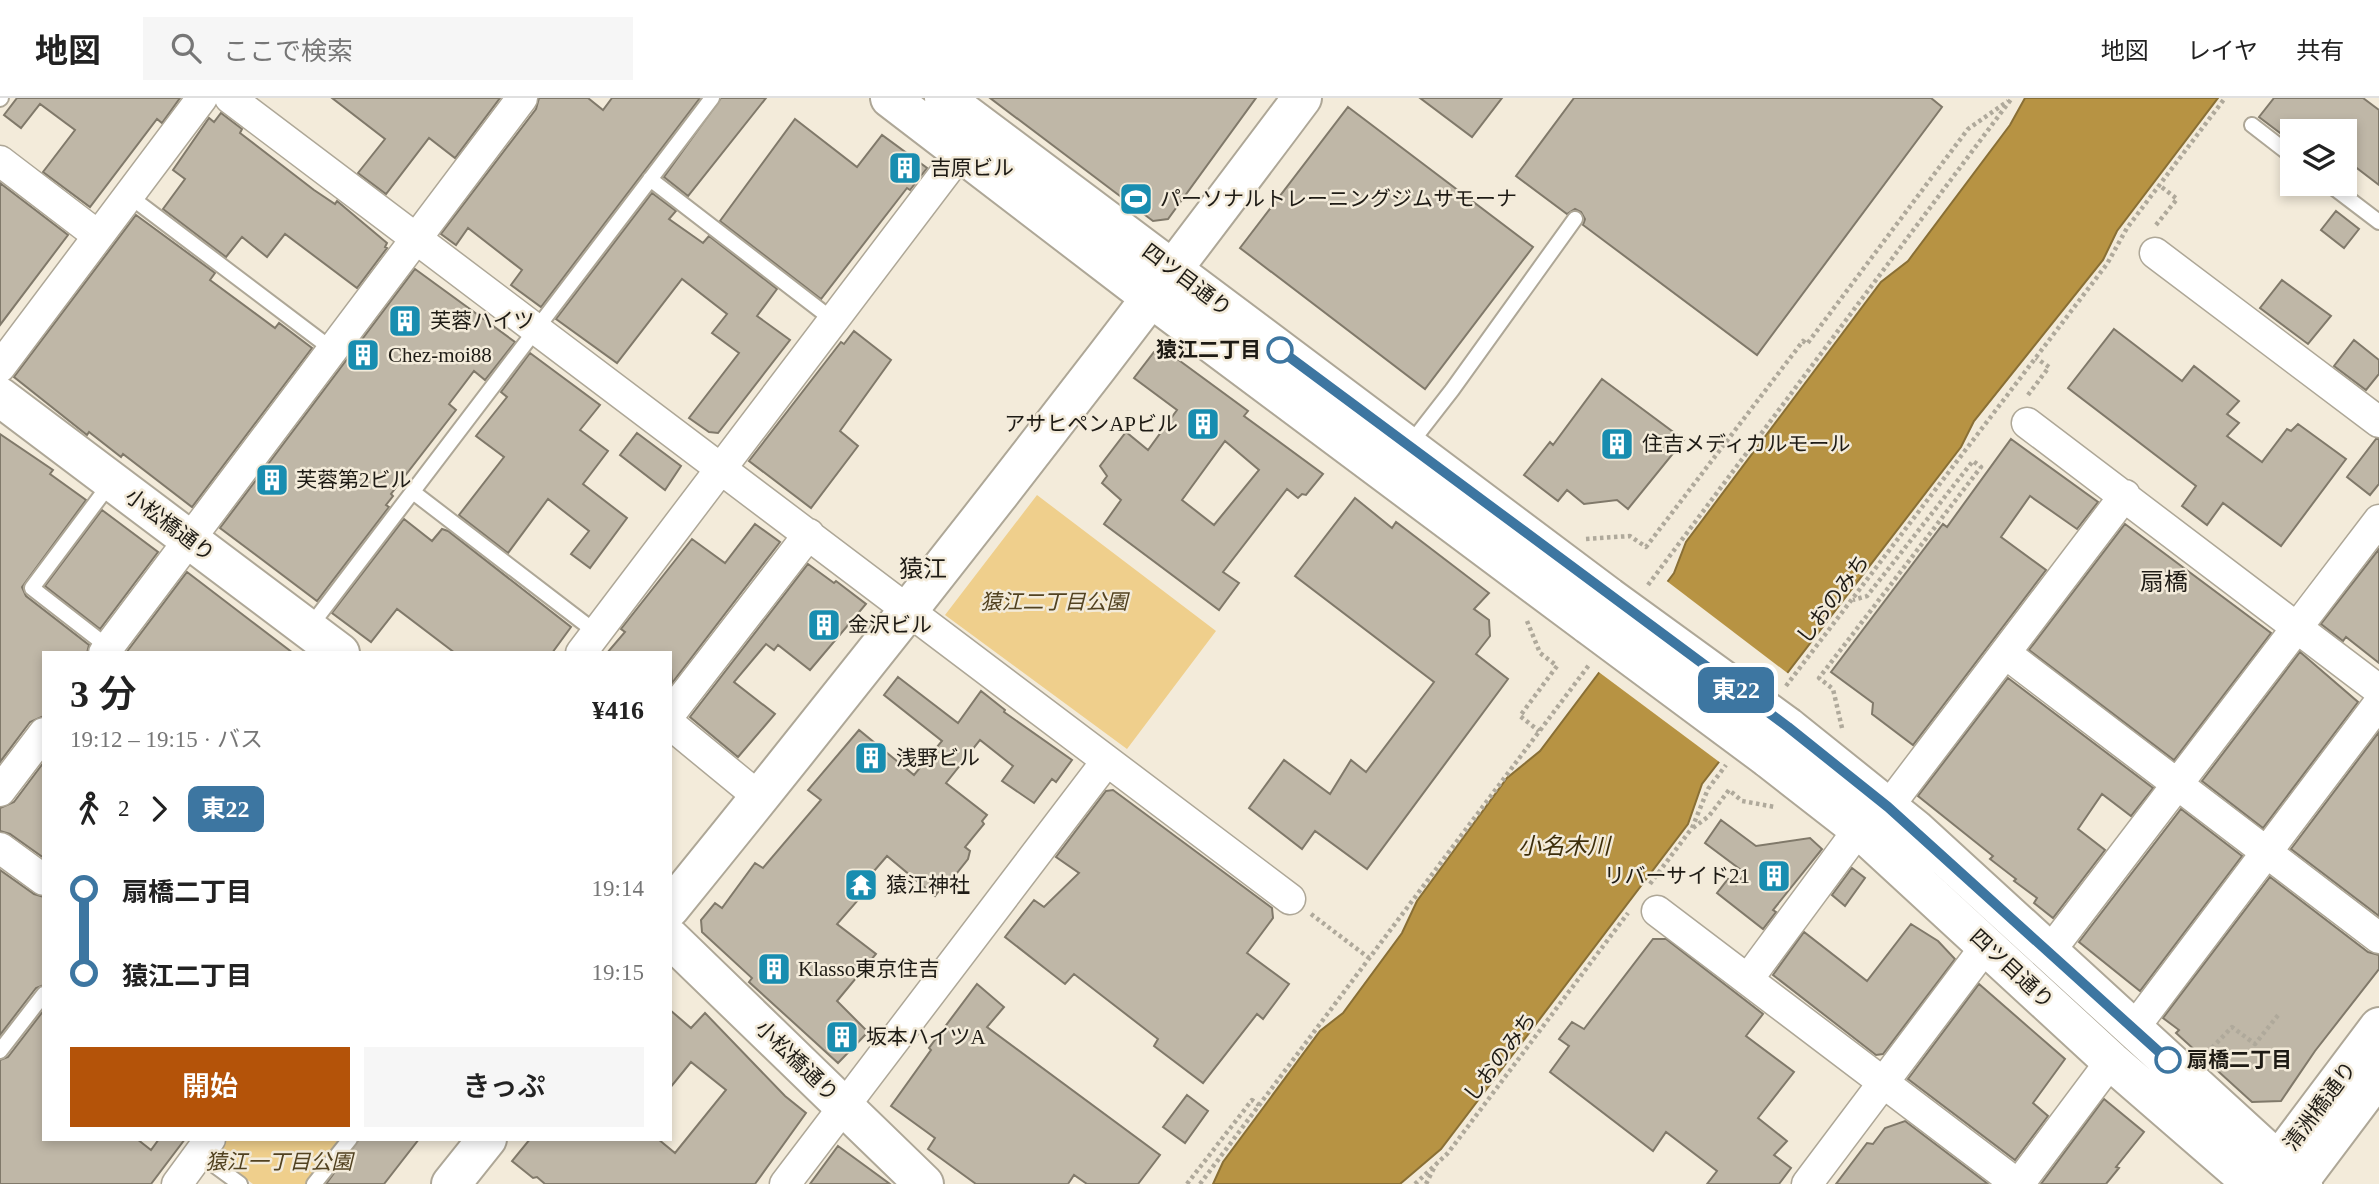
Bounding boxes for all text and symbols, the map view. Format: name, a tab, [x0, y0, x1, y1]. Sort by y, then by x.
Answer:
search box	[143, 17, 633, 80]
icon: search	[167, 29, 205, 67]
text: 地図	[35, 33, 101, 69]
text: ここで検索	[223, 37, 353, 66]
text: 地図	[2101, 38, 2149, 64]
text: レイヤ	[2187, 38, 2258, 64]
text: 共有	[2296, 38, 2344, 64]
map controls	[2280, 119, 2357, 196]
button: layers	[2280, 119, 2357, 196]
building icon: 吉原ビル	[886, 149, 924, 187]
place label: 吉原ビル	[930, 156, 1014, 180]
sports icon: パーソナルトレーニングジムサモーナ	[1117, 180, 1155, 218]
place label: パーソナルトレーニングジムサモーナ	[1160, 187, 1517, 211]
street label: 四ツ目通り	[1138, 239, 1236, 321]
building icon: 芙蓉ハイツ	[386, 302, 424, 340]
place label: 芙蓉ハイツ	[430, 309, 535, 333]
building icon: Chez-moi88	[344, 336, 382, 374]
marker: 猿江二丁目	[1267, 337, 1293, 363]
place label: 猿江二丁目	[1156, 338, 1261, 362]
place label: Chez-moi88	[388, 343, 492, 367]
building icon: アサヒペンAPビル	[1184, 405, 1222, 443]
place label: アサヒペンAPビル	[1004, 412, 1178, 436]
building icon: 住吉メディカルモール	[1598, 425, 1636, 463]
place label: 住吉メディカルモール	[1642, 432, 1851, 456]
building icon: 芙蓉第2ビル	[253, 461, 291, 499]
place label: 芙蓉第2ビル	[296, 468, 412, 492]
street label: 小松橋通り	[121, 484, 219, 566]
street label: しおのみち	[1792, 550, 1874, 648]
district label: 猿江	[899, 556, 947, 582]
district label: 扇橋	[2140, 569, 2188, 595]
park label: 猿江二丁目公園	[981, 590, 1130, 614]
building icon: 金沢ビル	[805, 606, 843, 644]
place label: 金沢ビル	[848, 613, 932, 637]
line badge: 東22	[1696, 667, 1776, 713]
text: 3 分	[70, 673, 137, 715]
text: 東22	[1712, 677, 1760, 703]
text: ¥416	[592, 696, 644, 725]
text: 19:12 – 19:15 · バス	[70, 727, 263, 752]
building icon: 浅野ビル	[852, 739, 890, 777]
place label: 浅野ビル	[896, 746, 980, 770]
icon: walk	[70, 790, 108, 828]
icon: forward	[140, 790, 178, 828]
text: 2	[118, 796, 130, 821]
text: 東22	[202, 796, 250, 822]
water label: 小名木川	[1518, 834, 1613, 859]
building icon: リバーサイド21	[1755, 857, 1793, 895]
place label: リバーサイド21	[1603, 864, 1750, 888]
temple icon: 猿江神社	[842, 866, 880, 904]
place label: 猿江神社	[886, 873, 970, 897]
text: 19:14	[592, 876, 644, 901]
text: 扇橋二丁目	[122, 878, 252, 907]
street label: 四ツ目通り	[1965, 924, 2059, 1014]
building icon: Klasso東京住吉	[755, 950, 793, 988]
place label: Klasso東京住吉	[798, 957, 939, 981]
text: 19:15	[592, 960, 644, 985]
text: 猿江二丁目	[122, 962, 252, 991]
street label: しおのみち	[1459, 1008, 1541, 1106]
street label: 小松橋通り	[751, 1016, 843, 1106]
building icon: 坂本ハイツA	[823, 1018, 861, 1056]
place label: 坂本ハイツA	[866, 1025, 987, 1049]
button: 開始	[70, 1047, 350, 1127]
button: きっぷ	[364, 1047, 644, 1127]
marker: 扇橋二丁目	[2155, 1047, 2181, 1073]
place label: 扇橋二丁目	[2187, 1048, 2292, 1072]
street label: 清洲橋通り	[2279, 1057, 2361, 1155]
park label: 猿江一丁目公園	[206, 1150, 355, 1174]

